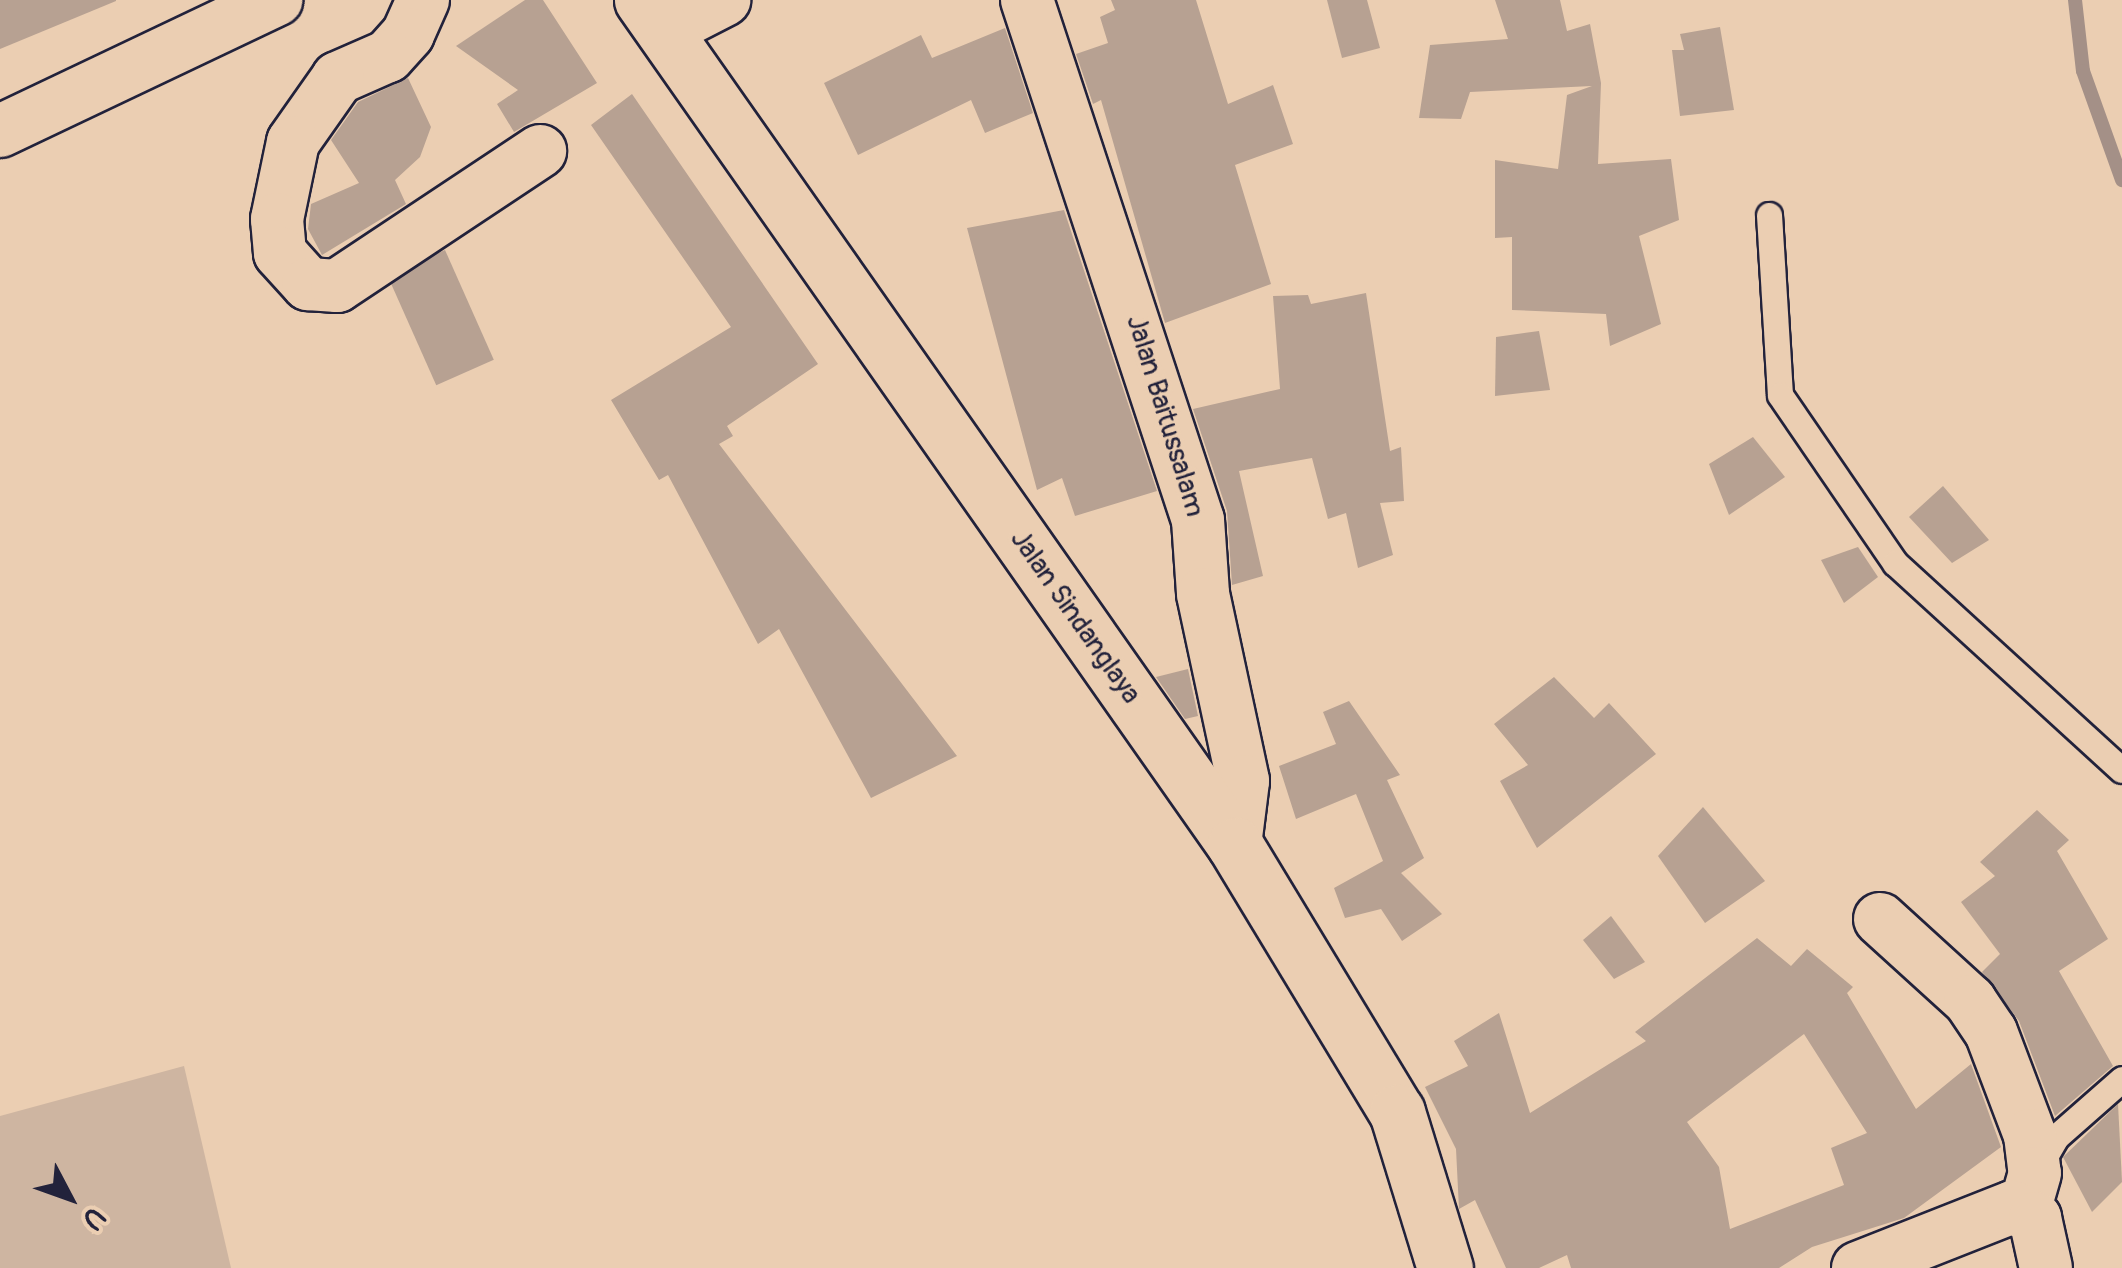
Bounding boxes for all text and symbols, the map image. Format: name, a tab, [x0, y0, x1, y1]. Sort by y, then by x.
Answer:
street label: Jalan Baitussalam	[1118, 311, 1212, 521]
street label: Jalan Sindanglaya	[1003, 524, 1147, 710]
north arrow	[20, 1148, 120, 1248]
text: U	[74, 1200, 112, 1236]

